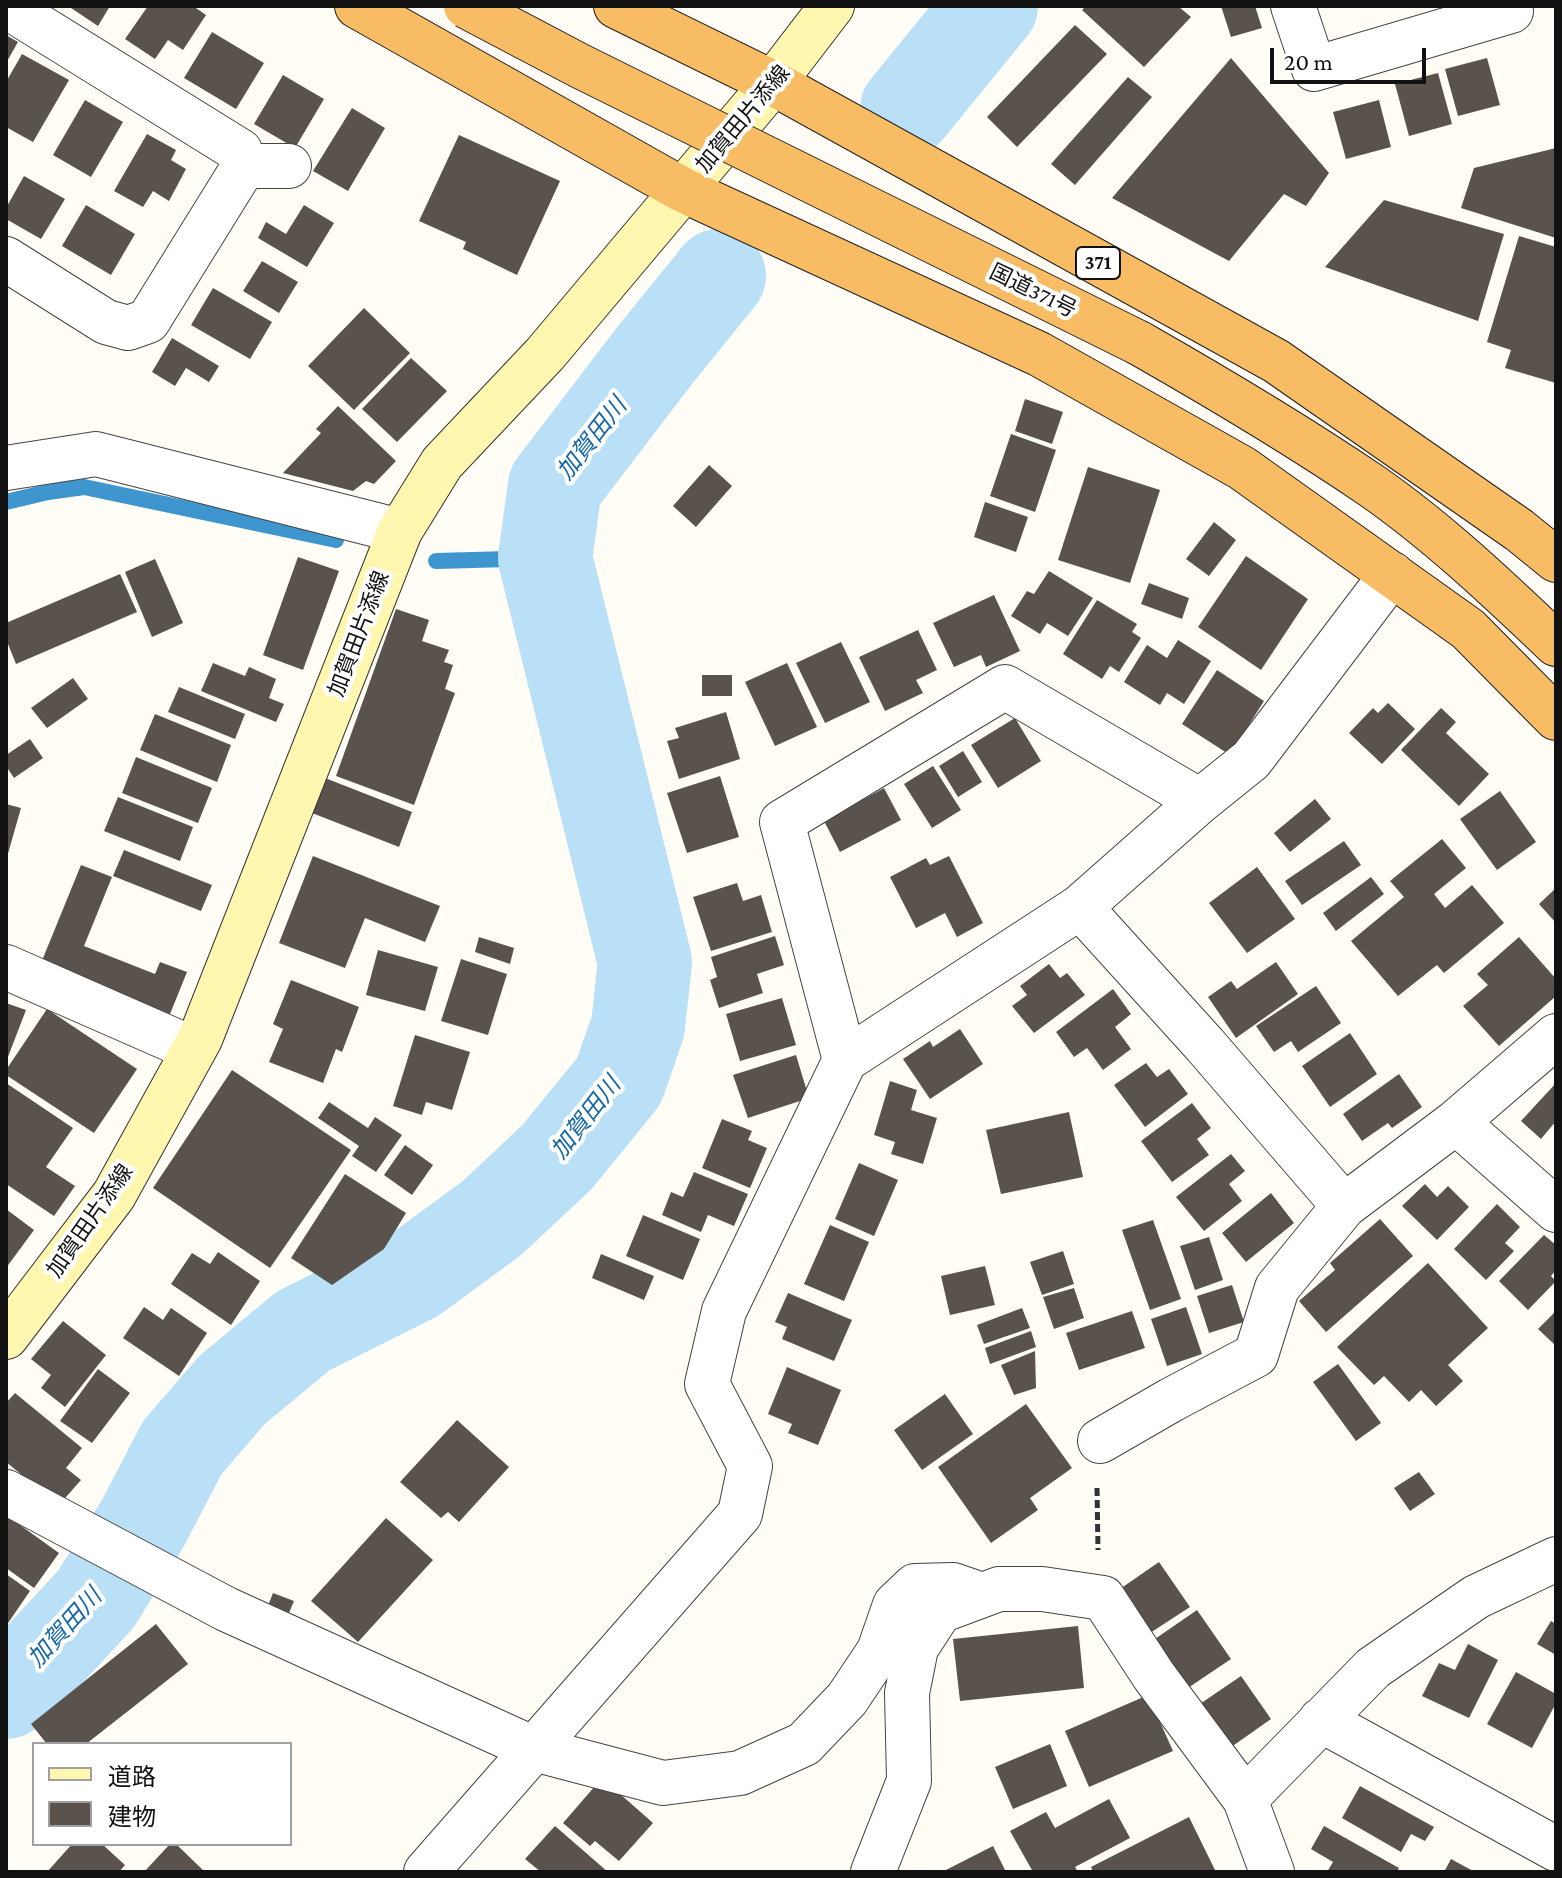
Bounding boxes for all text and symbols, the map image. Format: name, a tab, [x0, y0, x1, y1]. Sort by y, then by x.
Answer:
scale bar	[1274, 32, 1430, 82]
text: 20 m	[1284, 48, 1333, 75]
street label: 加賀田片添線	[690, 60, 796, 178]
road number: 371	[1076, 247, 1120, 279]
street label: 国道371号	[985, 259, 1081, 323]
water label: 加賀田川	[551, 392, 633, 486]
street label: 加賀田片添線	[323, 568, 395, 700]
water label: 加賀田川	[545, 1071, 627, 1165]
street label: 加賀田片添線	[41, 1159, 139, 1283]
water label: 加賀田川	[22, 1583, 108, 1673]
legend	[32, 1742, 292, 1846]
text: 道路	[108, 1763, 156, 1790]
text: 建物	[108, 1803, 156, 1830]

